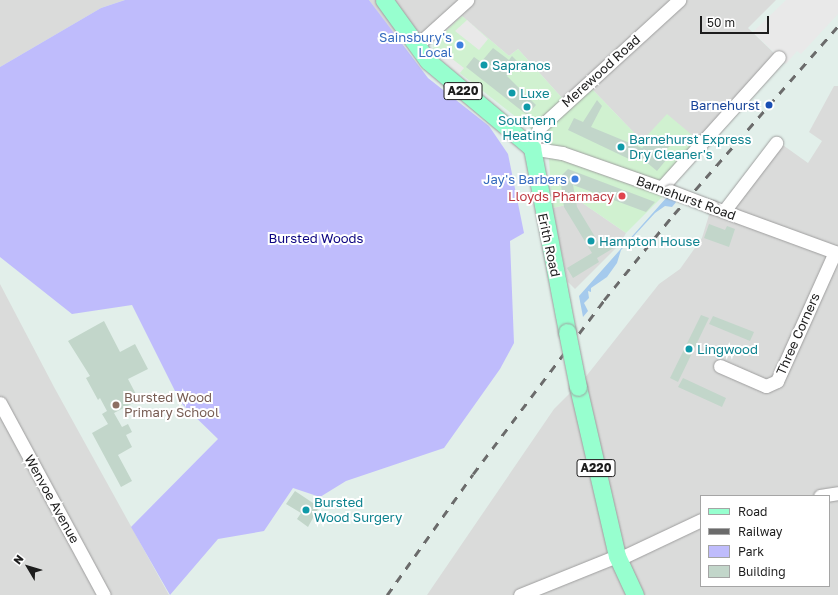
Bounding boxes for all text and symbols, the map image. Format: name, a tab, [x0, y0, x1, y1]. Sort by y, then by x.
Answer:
scale bar	[702, 8, 771, 34]
text: 50 m	[707, 15, 735, 30]
place label: Sainsbury's Local	[379, 30, 452, 61]
street label: Merewood Road	[559, 32, 643, 110]
marker: Sainsbury's Local	[455, 40, 465, 50]
place label: Sapranos	[492, 57, 551, 73]
marker: Sapranos	[479, 60, 489, 70]
road number: A220	[443, 81, 483, 101]
place label: Luxe	[520, 85, 549, 101]
marker: Luxe	[507, 88, 517, 98]
place label: Barnehurst	[690, 97, 760, 113]
marker: Barnehurst	[763, 99, 775, 111]
marker: Southern Heating	[522, 102, 532, 112]
place label: Southern Heating	[498, 113, 556, 144]
place label: Barnehurst Express Dry Cleaner's	[629, 132, 751, 163]
marker: Barnehurst Express Dry Cleaner's	[616, 142, 626, 152]
place label: Jay's Barbers	[483, 171, 567, 187]
street label: Barnehurst Road	[634, 173, 738, 223]
marker: Jay's Barbers	[570, 174, 580, 184]
place label: Lloyds Pharmacy	[508, 188, 614, 204]
marker: Lloyds Pharmacy	[617, 191, 627, 201]
street label: Erith Road	[535, 212, 563, 278]
park label: Bursted Woods	[269, 230, 363, 246]
place label: Hampton House	[599, 233, 700, 249]
marker: Hampton House	[586, 236, 596, 246]
street label: Three Corners	[773, 290, 823, 378]
place label: Lingwood	[697, 341, 758, 357]
marker: Lingwood	[684, 344, 694, 354]
place label: Bursted Wood Primary School	[124, 390, 219, 421]
marker: Bursted Wood Primary School	[111, 400, 121, 410]
street label: Wenvoe Avenue	[21, 452, 83, 546]
road number: A220	[576, 458, 616, 478]
place label: Bursted Wood Surgery	[314, 495, 402, 526]
legend	[700, 495, 830, 587]
text: Road	[738, 504, 767, 519]
marker: Bursted Wood Surgery	[301, 505, 311, 515]
text: Railway	[738, 524, 783, 539]
text: Park	[738, 544, 764, 559]
north arrow	[8, 547, 48, 587]
text: N	[10, 552, 26, 567]
text: Building	[738, 564, 786, 579]

